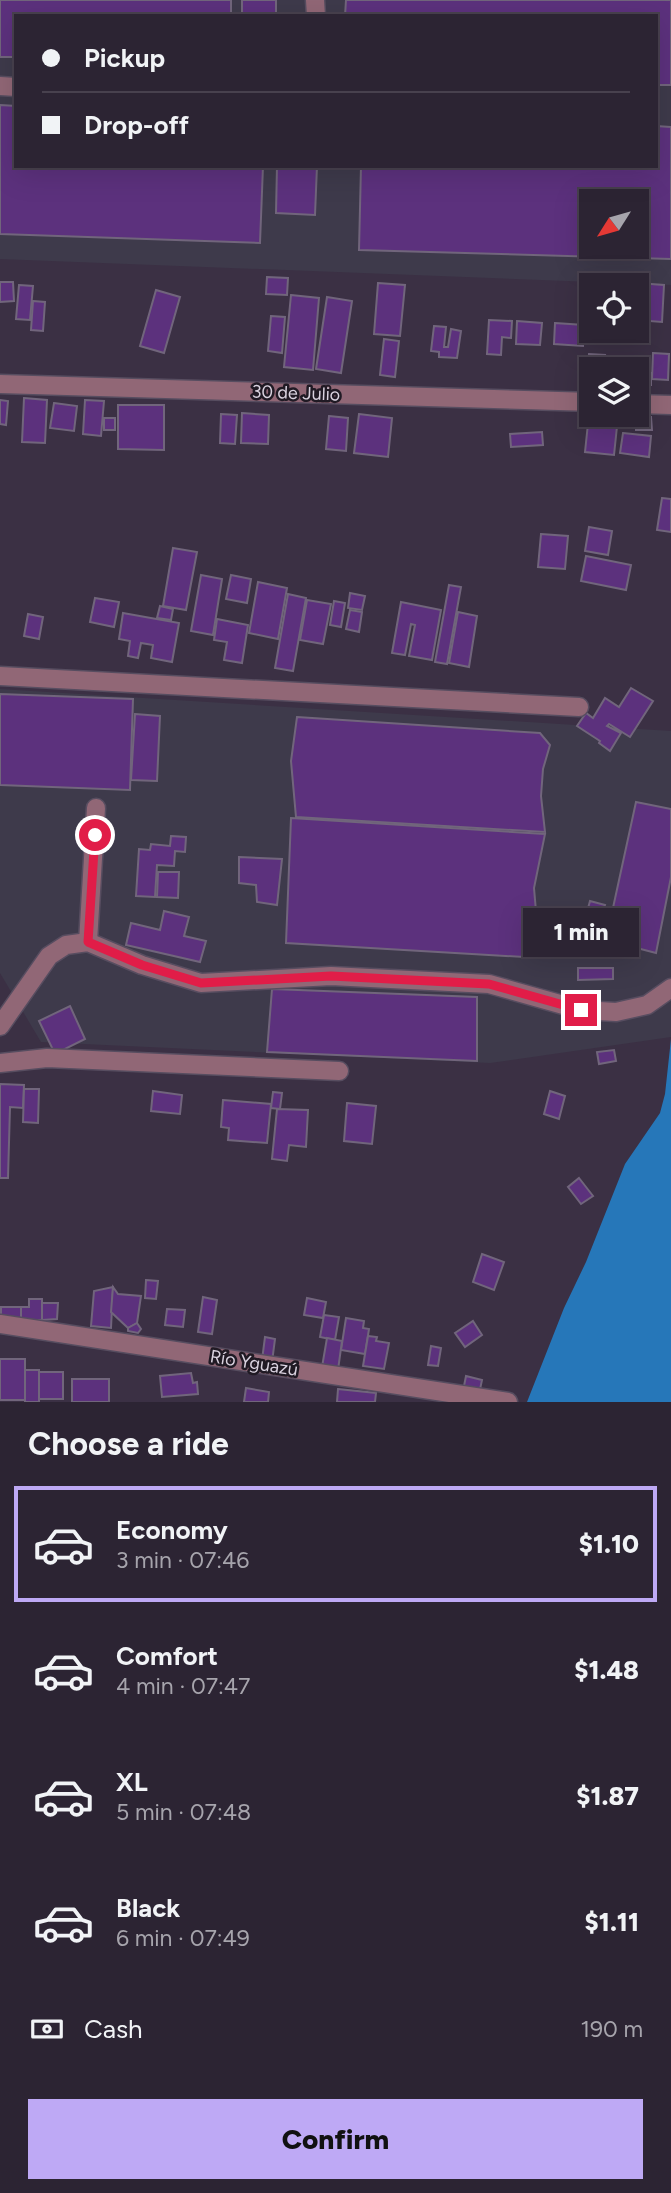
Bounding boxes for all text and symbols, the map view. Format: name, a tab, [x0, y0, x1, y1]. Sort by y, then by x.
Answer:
text: Pickup	[84, 42, 165, 74]
text: Drop-off	[84, 109, 189, 141]
north arrow	[579, 189, 649, 259]
map controls	[579, 189, 649, 427]
button: locate	[579, 273, 649, 343]
button: layers	[579, 357, 649, 427]
street label: 30 de Julio	[251, 380, 341, 406]
route start	[79, 819, 111, 851]
callout: 1 min	[523, 908, 639, 958]
text: 1 min	[554, 918, 608, 946]
route end	[565, 994, 597, 1026]
street label: Río Yguazú	[208, 1345, 300, 1381]
text: Choose a ride	[28, 1425, 229, 1463]
icon: car	[32, 1513, 95, 1576]
text: Economy	[116, 1514, 228, 1546]
text: $1.10	[579, 1528, 639, 1560]
text: 3 min · 07:46	[116, 1546, 249, 1574]
icon: car	[32, 1639, 95, 1702]
text: Comfort	[116, 1640, 218, 1672]
text: $1.48	[574, 1654, 639, 1686]
text: 4 min · 07:47	[116, 1672, 250, 1700]
icon: car	[32, 1765, 95, 1828]
text: XL	[116, 1766, 148, 1798]
text: $1.87	[576, 1780, 639, 1812]
text: 5 min · 07:48	[116, 1798, 251, 1826]
icon: car	[32, 1891, 95, 1954]
text: Black	[116, 1892, 180, 1924]
text: $1.11	[585, 1906, 639, 1938]
text: 6 min · 07:49	[116, 1924, 250, 1952]
icon: cash	[28, 2010, 66, 2048]
text: Cash	[84, 2013, 143, 2045]
text: 190 m	[580, 2015, 643, 2043]
button: Confirm	[28, 2099, 643, 2179]

